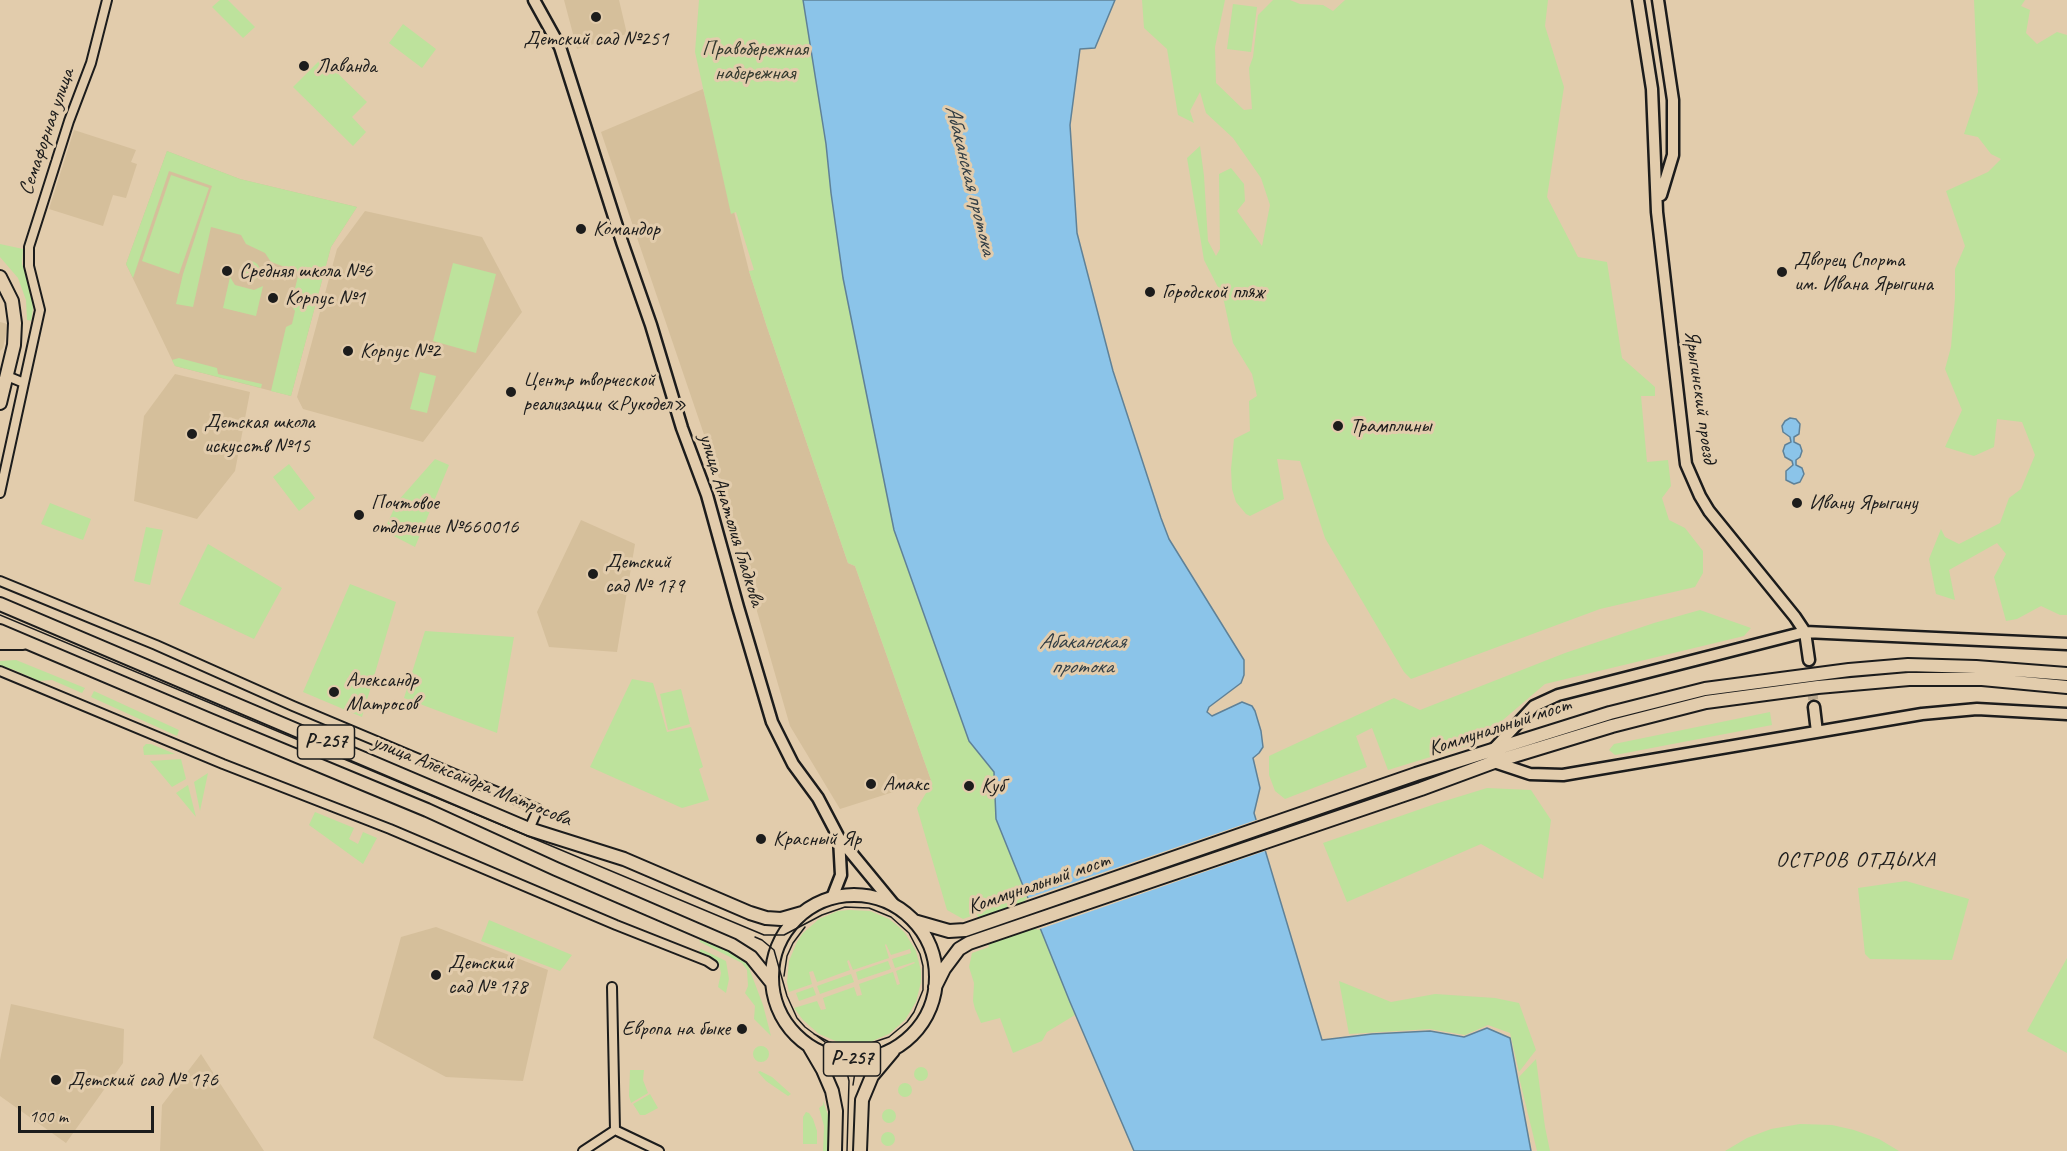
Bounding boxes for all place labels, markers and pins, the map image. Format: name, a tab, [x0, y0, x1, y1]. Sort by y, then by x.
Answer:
marker: Детский сад №251	[589, 10, 603, 24]
place label: Детский сад №251	[524, 26, 668, 52]
place label: Лаванда	[316, 53, 377, 79]
marker: Лаванда	[297, 59, 311, 73]
place label: Командор	[593, 216, 660, 242]
marker: Командор	[574, 222, 588, 236]
place label: Дворец Спорта им. Ивана Ярыгина	[1794, 247, 1933, 297]
place label: Средняя школа №6	[239, 258, 372, 284]
marker: Средняя школа №6	[220, 264, 234, 278]
marker: Дворец Спорта им. Ивана Ярыгина	[1775, 265, 1789, 279]
place label: Городской пляж	[1162, 279, 1264, 305]
place label: Корпус №1	[285, 285, 365, 311]
marker: Городской пляж	[1143, 285, 1157, 299]
marker: Корпус №1	[266, 291, 280, 305]
place label: Корпус №2	[360, 338, 440, 364]
marker: Корпус №2	[341, 344, 355, 358]
place label: Центр творческой реализации «Рукодел»	[523, 367, 686, 417]
marker: Центр творческой реализации «Рукодел»	[504, 385, 518, 399]
place label: Детская школа искусств №15	[204, 409, 315, 459]
place label: Трамплины	[1350, 413, 1431, 439]
marker: Трамплины	[1331, 419, 1345, 433]
marker: Детская школа искусств №15	[185, 427, 199, 441]
place label: Почтовое отделение №660016	[371, 490, 519, 540]
place label: Ивану Ярыгину	[1809, 490, 1917, 516]
marker: Ивану Ярыгину	[1790, 496, 1804, 510]
marker: Почтовое отделение №660016	[352, 508, 366, 522]
place label: Детский сад № 179	[605, 549, 684, 599]
marker: Детский сад № 179	[586, 567, 600, 581]
place label: Александр Матросов	[346, 667, 418, 717]
marker: Александр Матросов	[327, 685, 341, 699]
place label: Амакс	[883, 771, 929, 797]
place label: Куб	[981, 773, 1004, 799]
marker: Амакс	[864, 777, 878, 791]
marker: Куб	[962, 779, 976, 793]
place label: Красный Яр	[773, 826, 861, 852]
marker: Красный Яр	[754, 832, 768, 846]
place label: Детский сад № 178	[448, 950, 527, 1000]
marker: Детский сад № 178	[429, 968, 443, 982]
place label: Европа на быке	[622, 1016, 730, 1042]
marker: Европа на быке	[735, 1022, 749, 1036]
place label: Детский сад № 176	[68, 1067, 218, 1093]
marker: Детский сад № 176	[49, 1073, 63, 1087]

